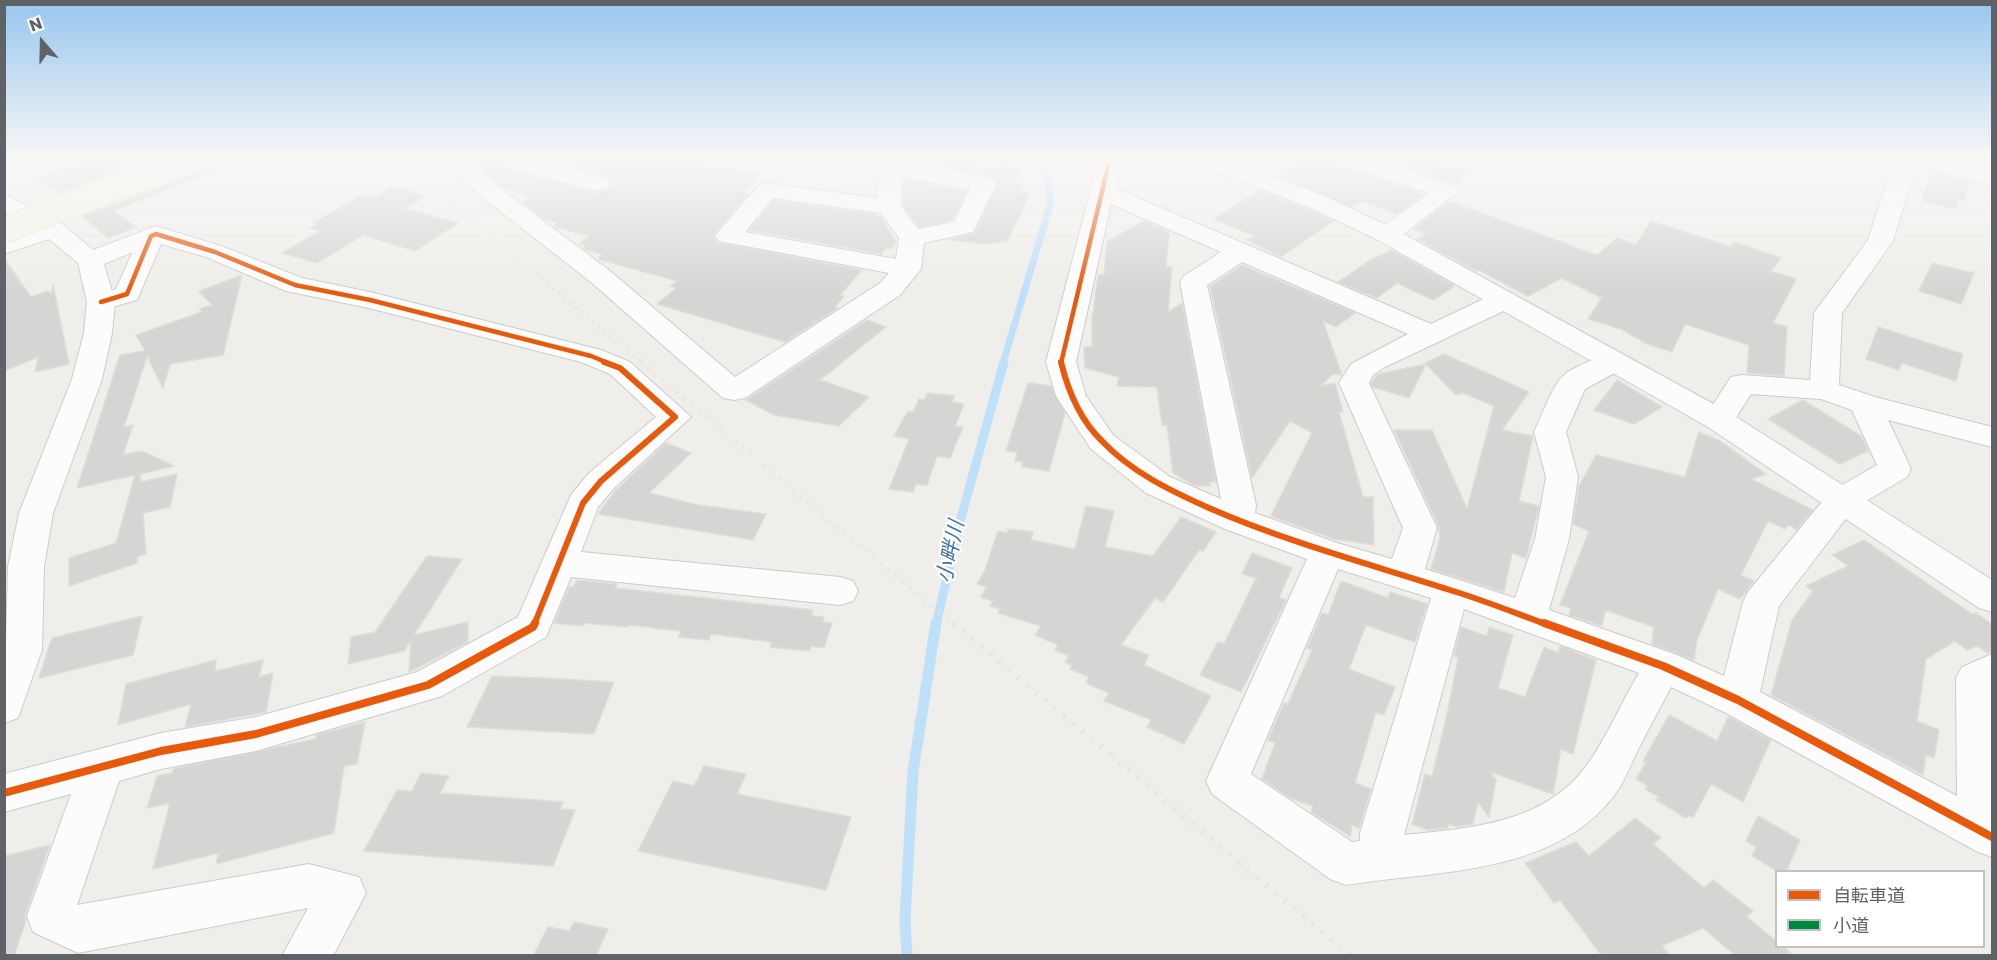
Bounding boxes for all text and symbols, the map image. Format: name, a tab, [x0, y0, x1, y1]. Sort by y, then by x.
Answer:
north arrow	[12, 12, 72, 72]
text: N	[26, 12, 45, 37]
water label: 小畔川	[933, 519, 971, 585]
legend	[1775, 870, 1985, 948]
text: 自転車道	[1833, 883, 1905, 908]
text: 小道	[1833, 913, 1869, 938]

